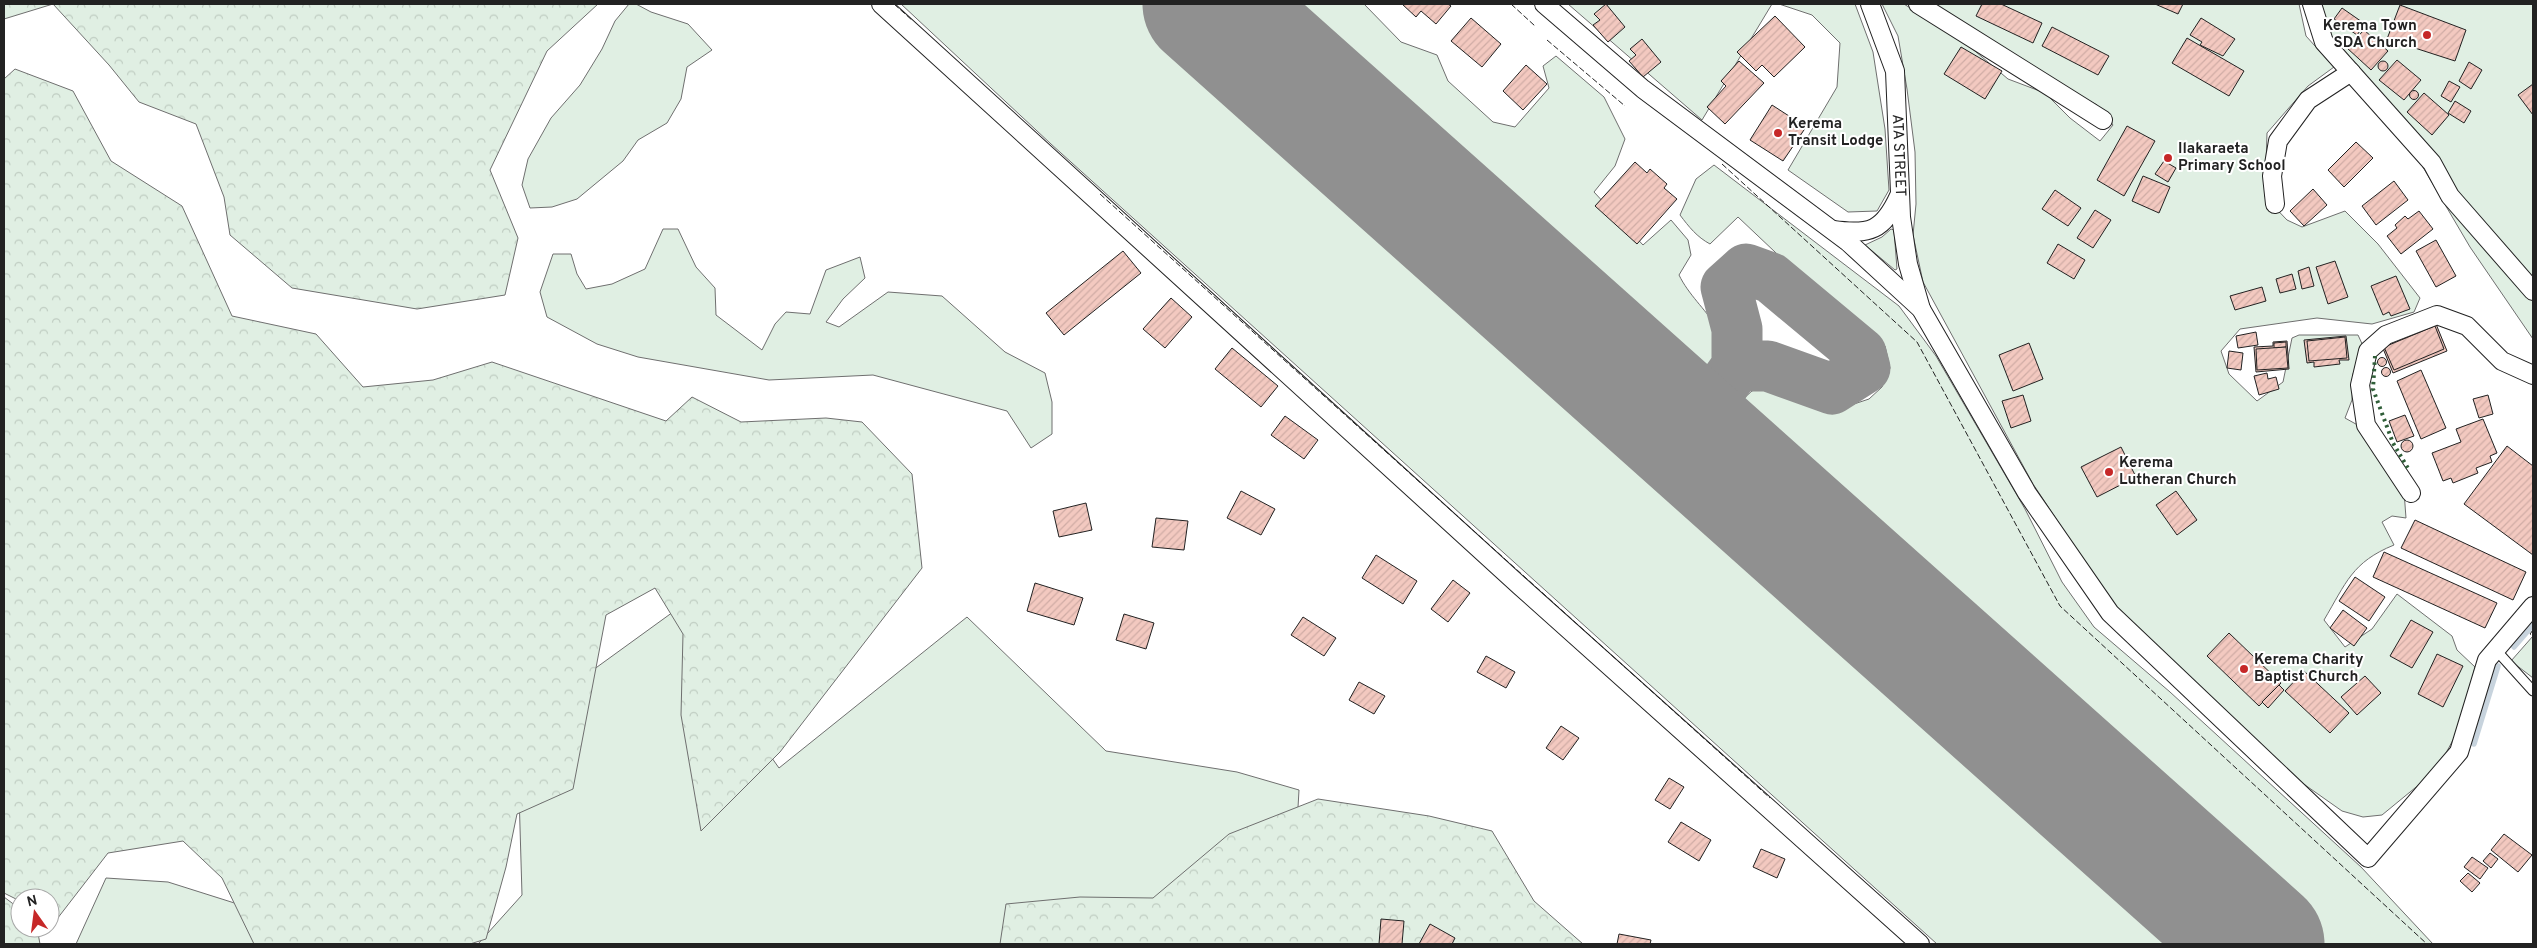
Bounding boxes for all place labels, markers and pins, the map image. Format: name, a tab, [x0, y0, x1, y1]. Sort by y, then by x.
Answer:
place label: Kerema Town SDA Church	[2323, 17, 2417, 53]
marker: Kerema Town SDA Church	[2421, 29, 2433, 41]
place label: Kerema Transit Lodge	[1788, 115, 1883, 151]
marker: Kerema Transit Lodge	[1772, 127, 1784, 139]
place label: Ilakaraeta Primary School	[2178, 140, 2286, 176]
marker: Ilakaraeta Primary School	[2162, 152, 2174, 164]
place label: Kerema Lutheran Church	[2119, 454, 2237, 490]
marker: Kerema Lutheran Church	[2103, 466, 2115, 478]
place label: Kerema Charity Baptist Church	[2254, 651, 2364, 687]
marker: Kerema Charity Baptist Church	[2238, 663, 2250, 675]

